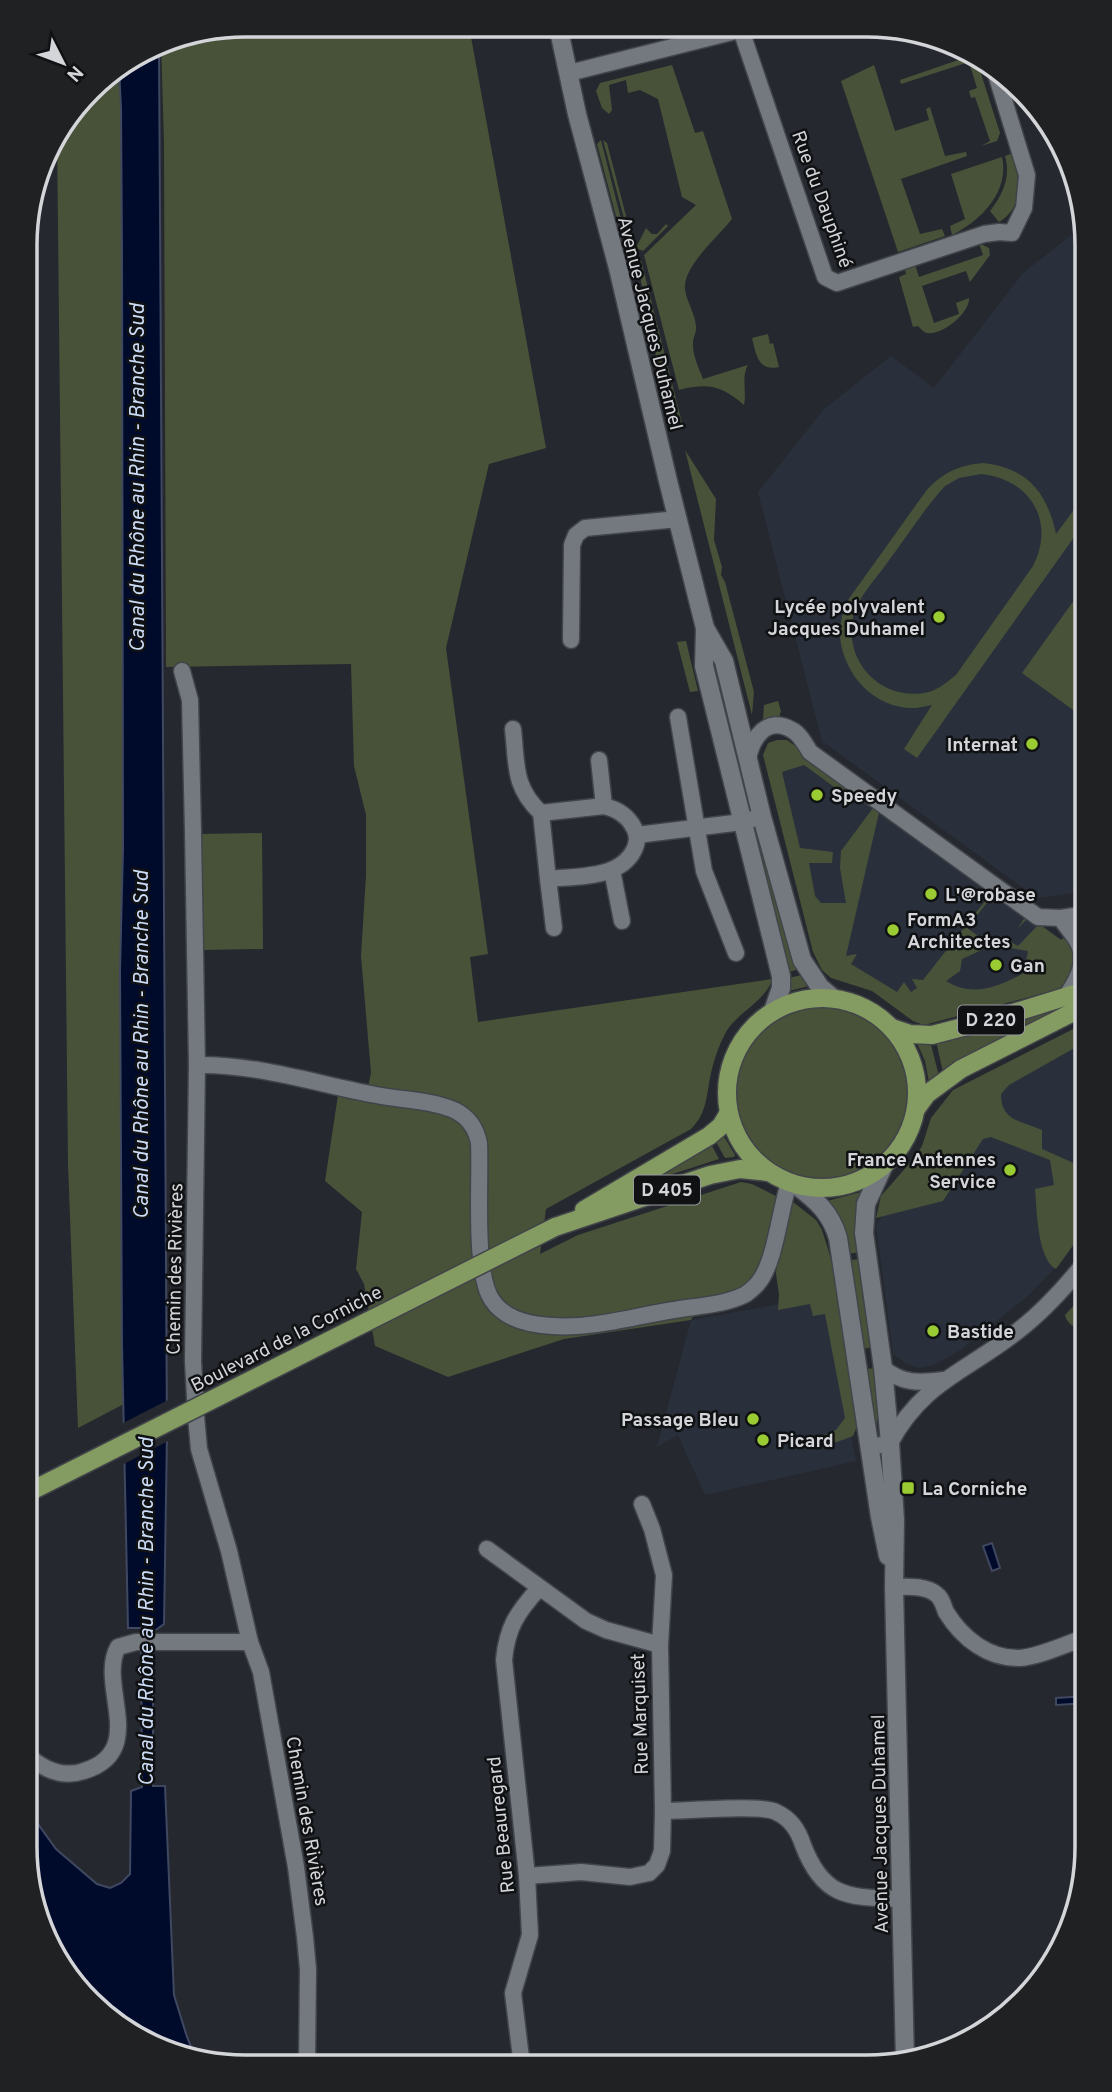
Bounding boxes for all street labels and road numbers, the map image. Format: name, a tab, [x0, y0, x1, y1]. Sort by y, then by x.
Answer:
street label: Rue du Dauphiné	[785, 128, 857, 272]
street label: Avenue Jacques Duhamel	[611, 214, 687, 433]
road number: D 220	[958, 1006, 1024, 1035]
road number: D 405	[634, 1176, 700, 1204]
street label: Chemin des Rivières	[163, 1183, 189, 1355]
street label: Boulevard de la Corniche	[187, 1281, 387, 1399]
street label: Rue Marquiset	[627, 1653, 655, 1775]
street label: Avenue Jacques Duhamel	[867, 1714, 895, 1934]
street label: Chemin des Rivières	[279, 1735, 333, 1908]
street label: Rue Beauregard	[483, 1755, 521, 1894]

